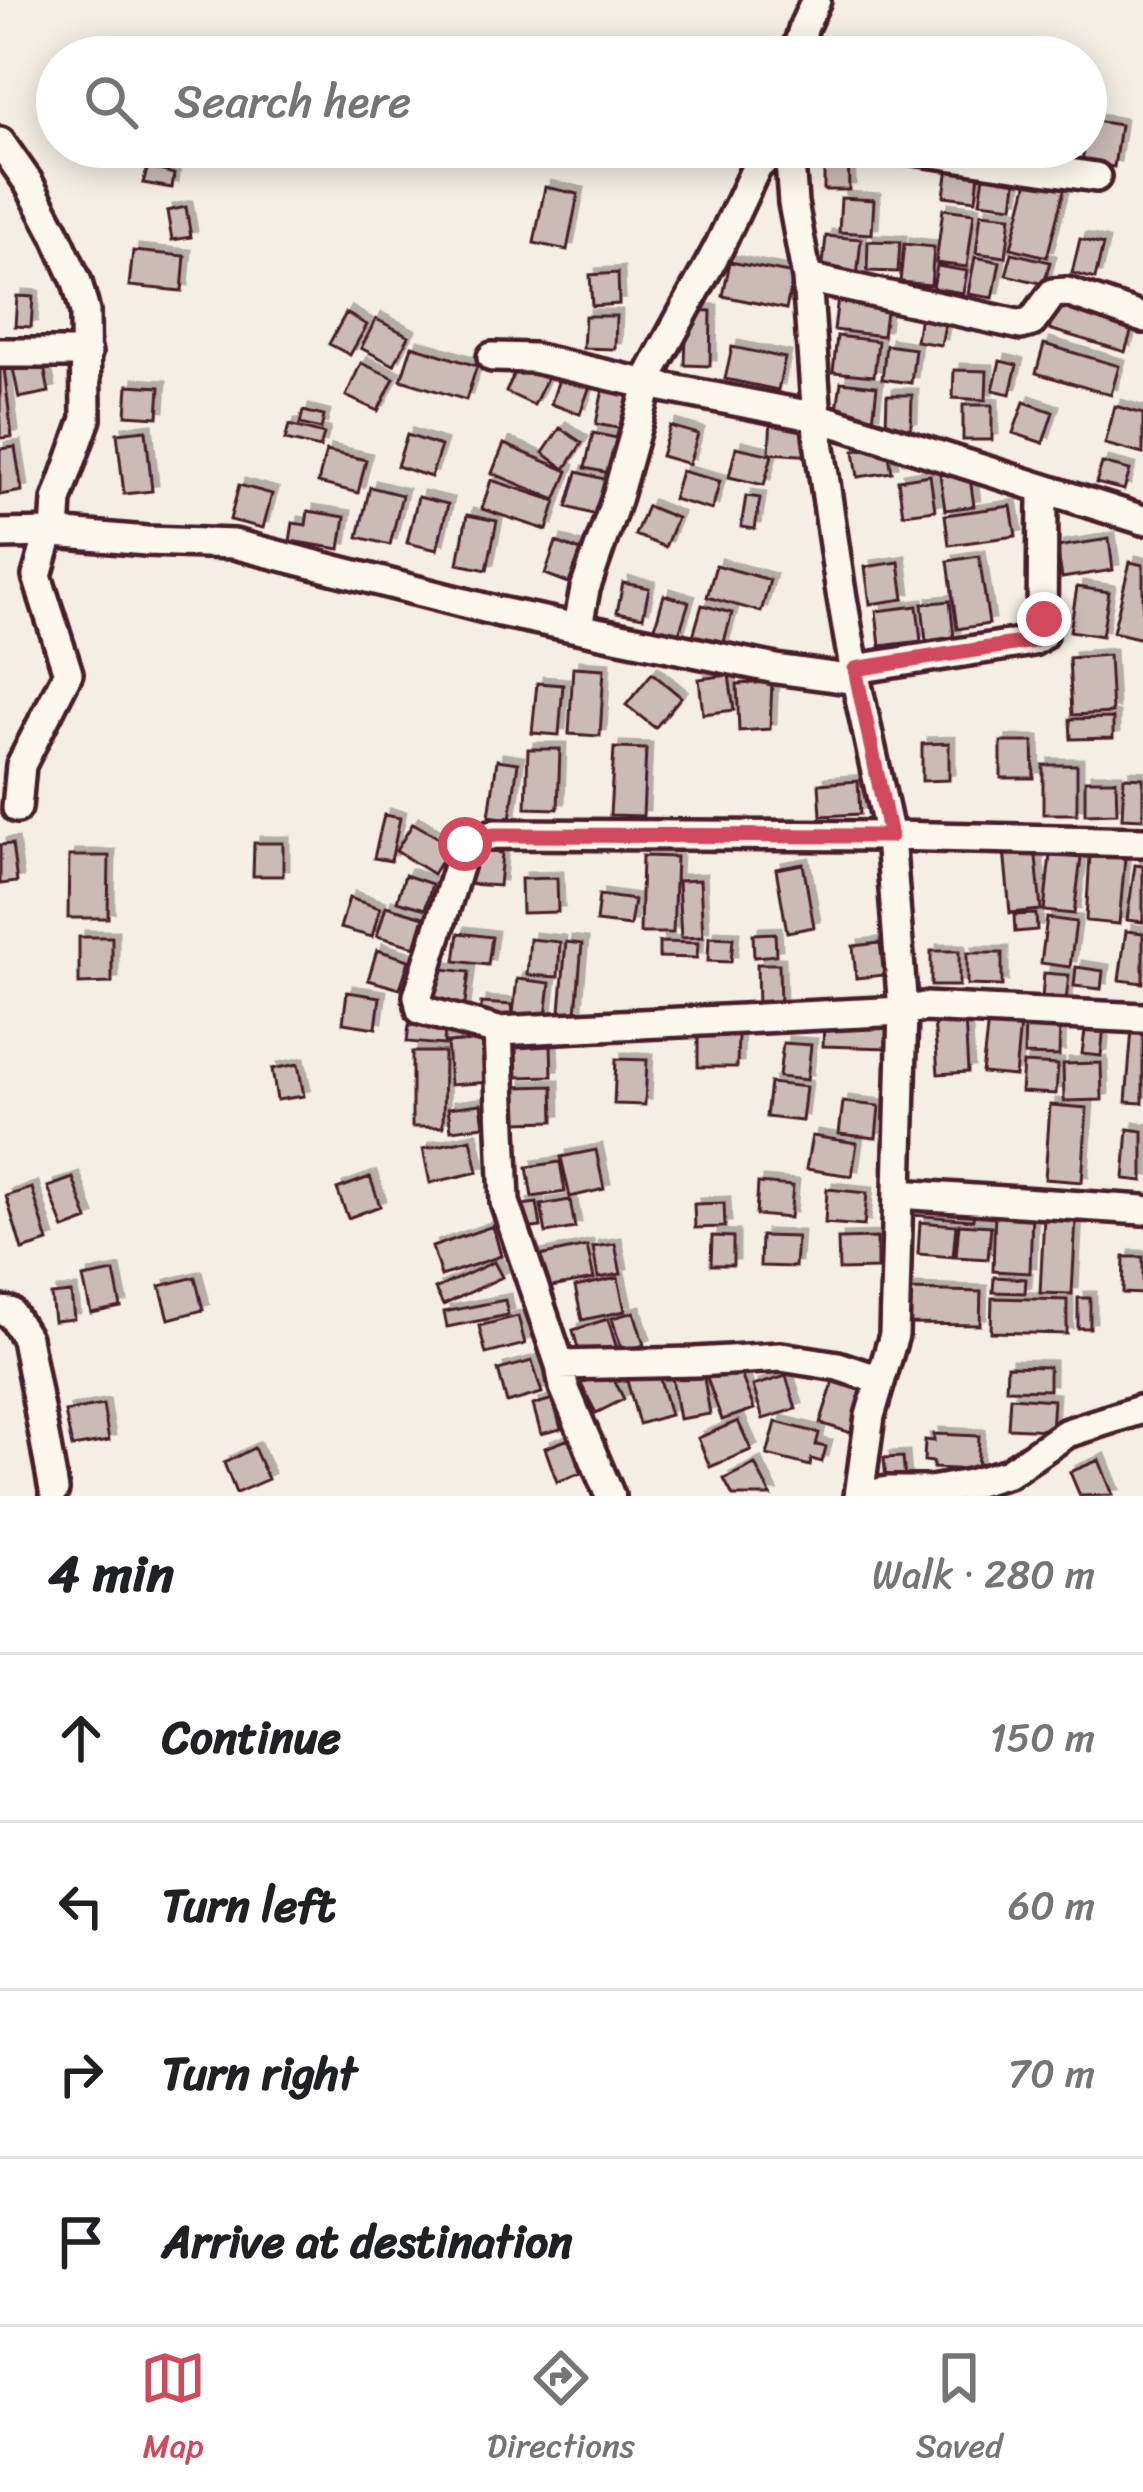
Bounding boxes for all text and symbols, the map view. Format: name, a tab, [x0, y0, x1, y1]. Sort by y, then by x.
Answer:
search box	[36, 36, 1107, 168]
text: Search here	[174, 62, 411, 142]
icon: search	[78, 69, 144, 135]
route end	[1017, 592, 1071, 646]
route start	[438, 817, 492, 871]
text: 4 min	[48, 1529, 174, 1619]
text: Walk · 280 m	[872, 1540, 1095, 1609]
text: Continue	[162, 1698, 341, 1778]
text: 150 m	[990, 1703, 1095, 1772]
icon: ahead	[48, 1705, 114, 1771]
text: Turn left	[162, 1866, 335, 1946]
text: 60 m	[1008, 1871, 1095, 1940]
icon: left	[48, 1873, 114, 1939]
text: Turn right	[162, 2034, 357, 2114]
text: 70 m	[1008, 2039, 1095, 2108]
icon: right	[48, 2041, 114, 2107]
text: Arrive at destination	[162, 2202, 572, 2282]
icon: arrive	[48, 2209, 114, 2275]
tab: Map	[140, 2345, 206, 2475]
tab: Directions	[487, 2345, 635, 2475]
tab: Saved	[916, 2345, 1003, 2475]

